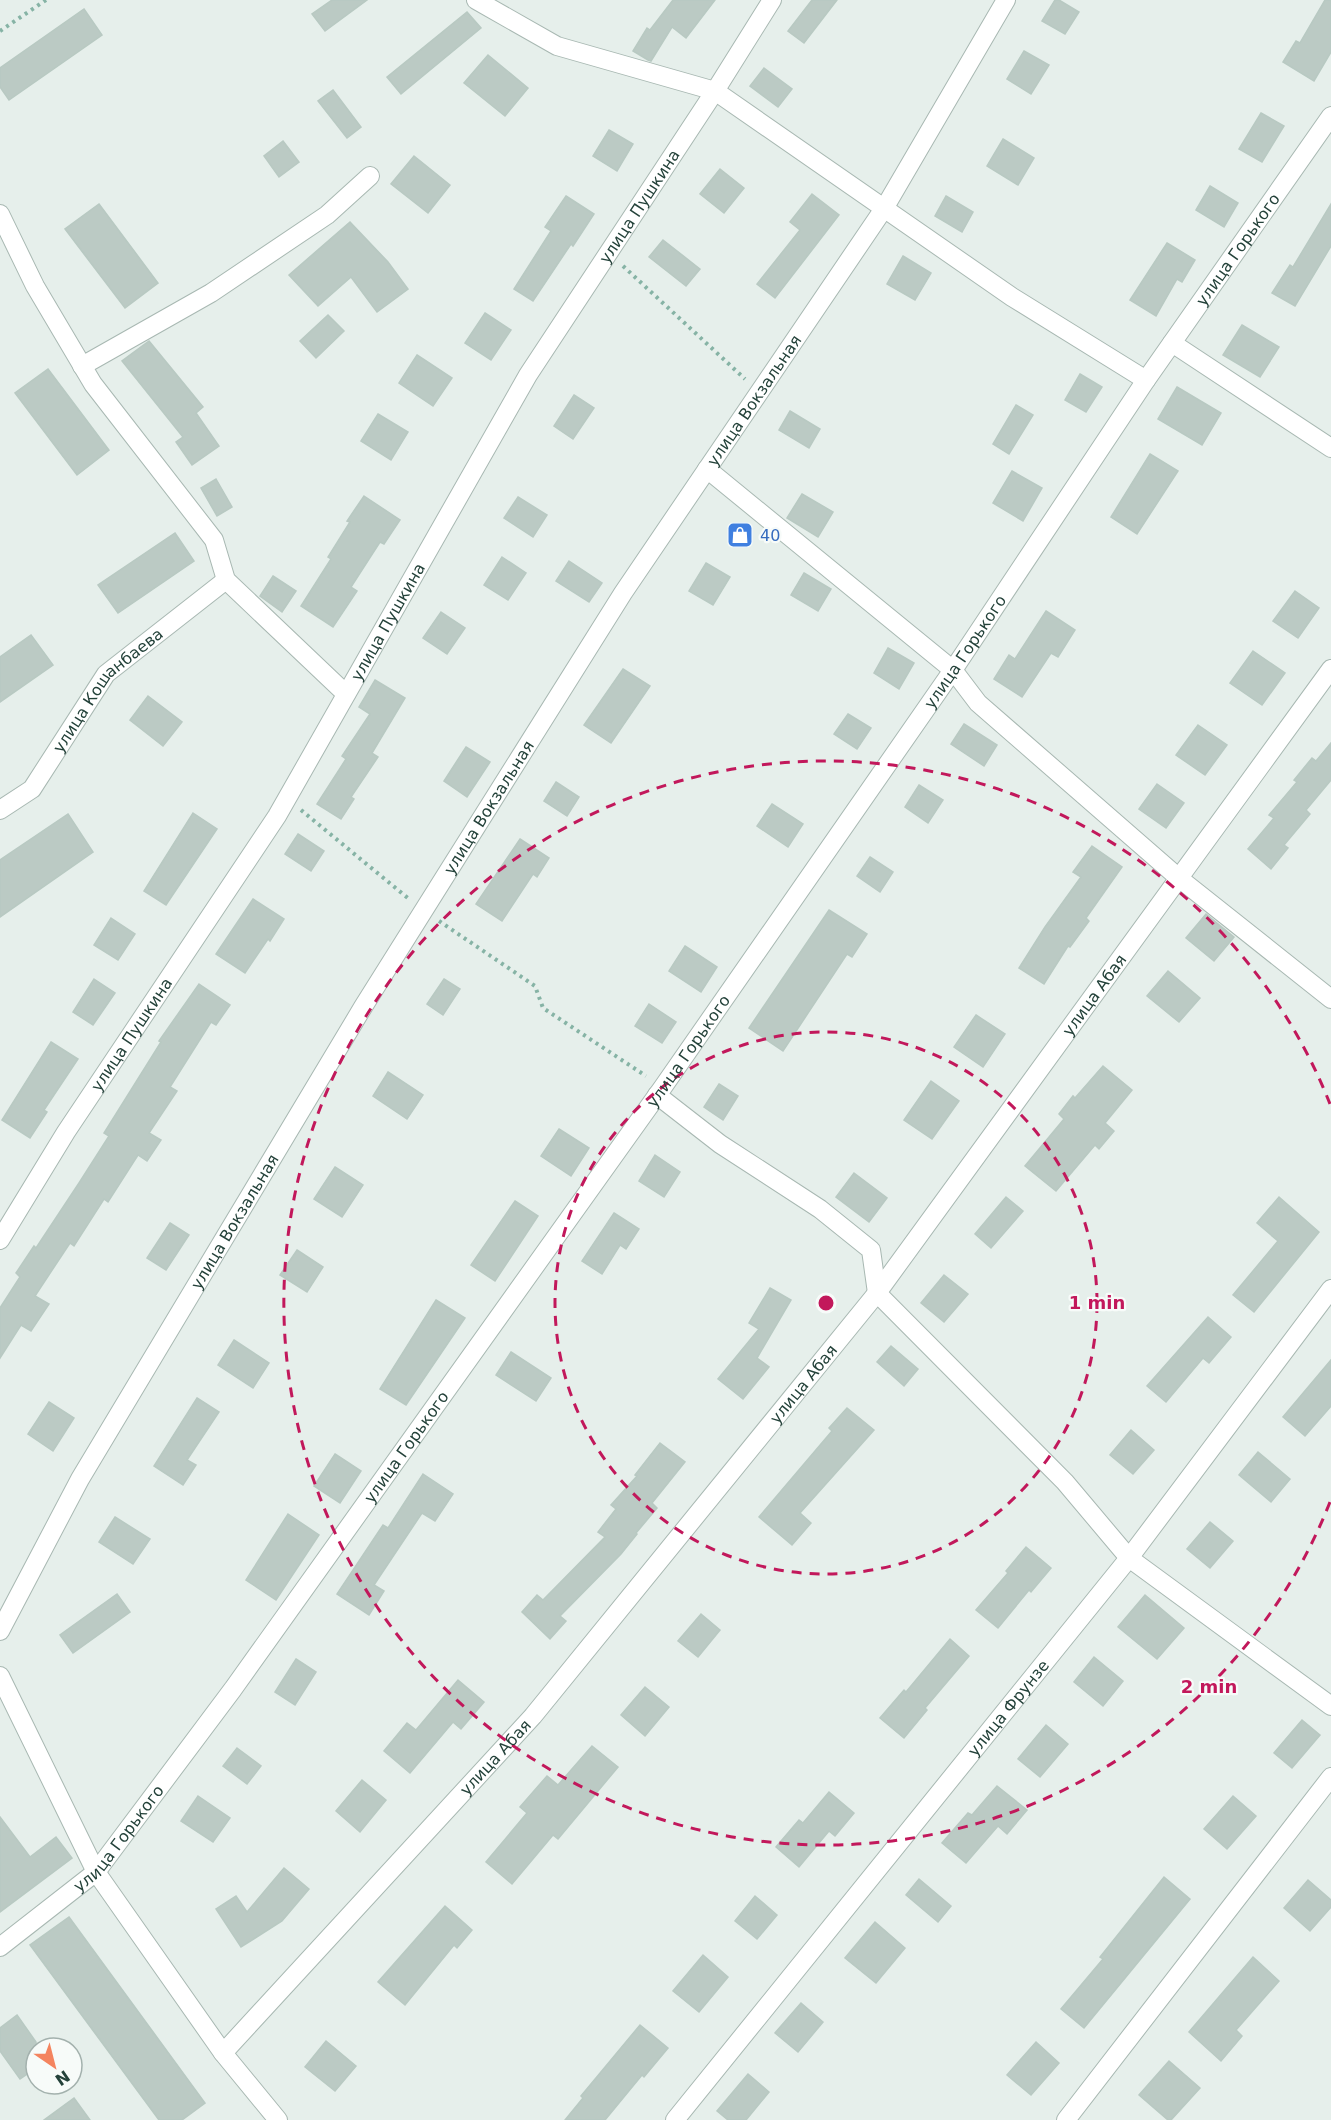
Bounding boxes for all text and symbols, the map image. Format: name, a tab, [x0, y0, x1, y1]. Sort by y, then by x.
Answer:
street label: улица Пушкина	[595, 146, 683, 267]
street label: улица Горького	[1192, 190, 1283, 309]
street label: улица Вокзальная	[703, 331, 805, 469]
shop icon: 40	[725, 520, 755, 550]
place label: 40	[760, 526, 780, 545]
street label: улица Пушкина	[347, 560, 429, 684]
street label: улица Горького	[920, 591, 1010, 712]
street label: улица Кошанбаева	[49, 624, 166, 756]
street label: улица Вокзальная	[439, 737, 538, 878]
street label: улица Абая	[1058, 950, 1130, 1039]
street label: улица Пушкина	[87, 974, 176, 1095]
street label: улица Горького	[642, 991, 734, 1111]
street label: улица Вокзальная	[187, 1150, 282, 1293]
text: 1 min	[1069, 1292, 1125, 1313]
centre of rings	[816, 1293, 836, 1313]
street label: улица Абая	[765, 1341, 841, 1427]
street label: улица Горького	[360, 1387, 452, 1506]
street label: улица Фрунзе	[964, 1656, 1053, 1760]
text: 2 min	[1181, 1676, 1237, 1697]
street label: улица Абая	[456, 1715, 535, 1799]
street label: улица Горького	[70, 1781, 167, 1896]
north arrow	[24, 2036, 84, 2096]
text: N	[51, 2066, 73, 2089]

